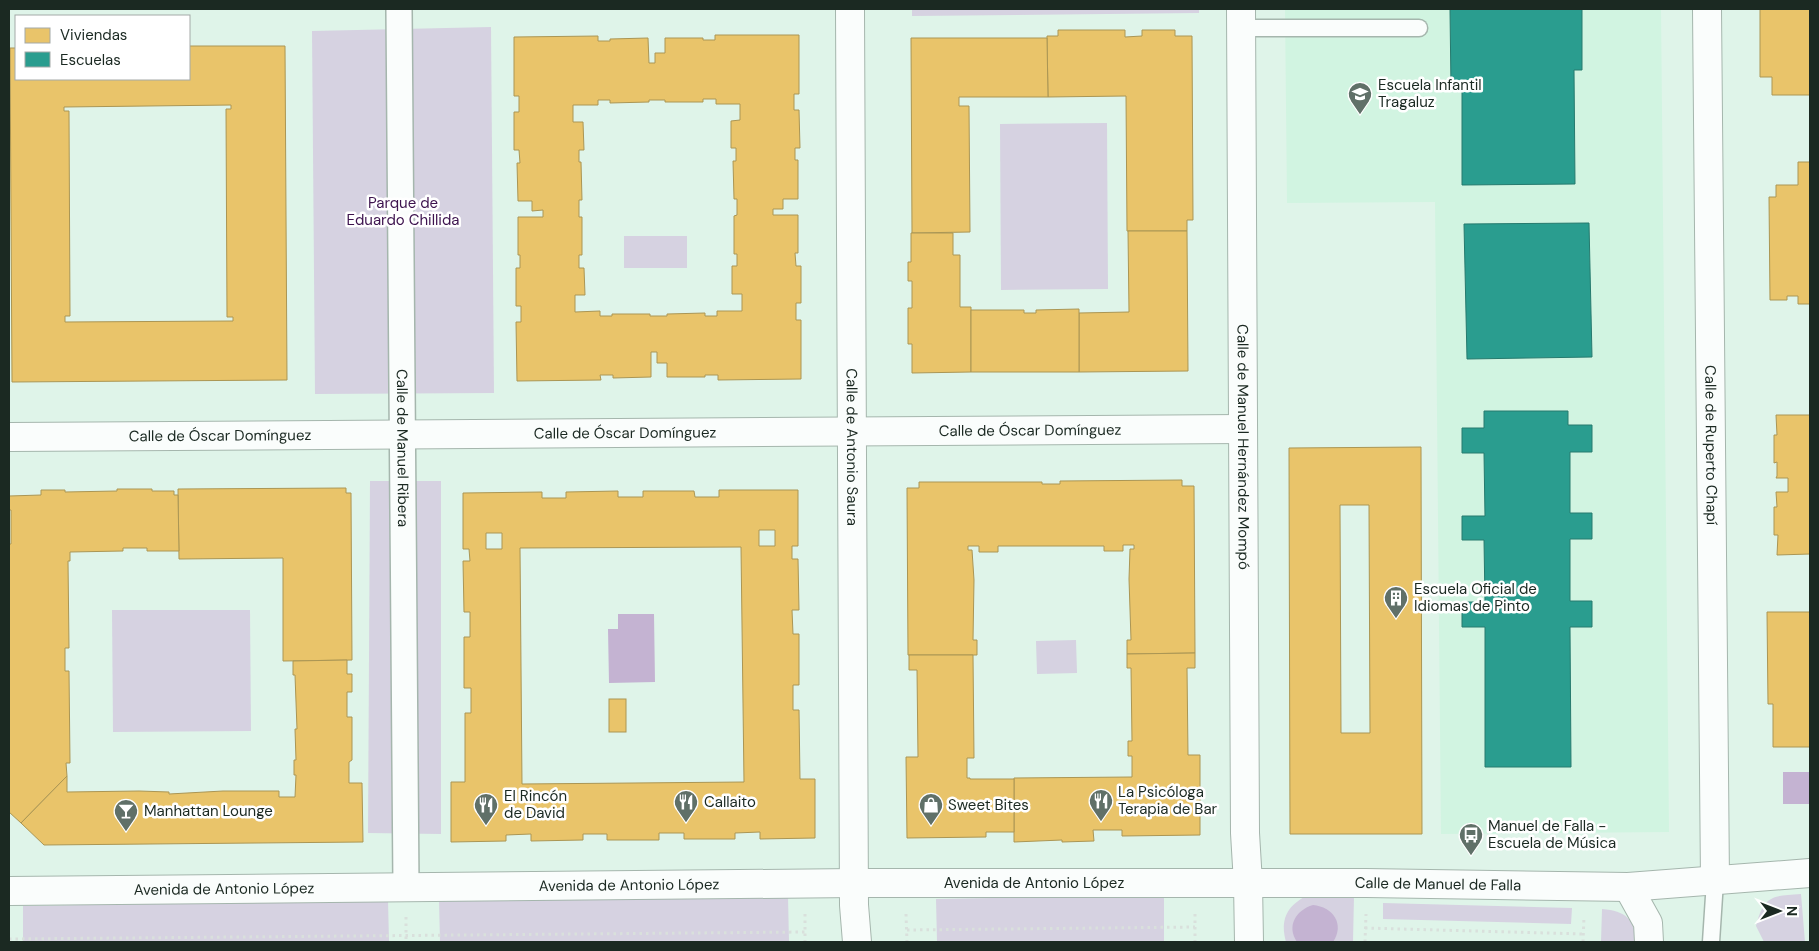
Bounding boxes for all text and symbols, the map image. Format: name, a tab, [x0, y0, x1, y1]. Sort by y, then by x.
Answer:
legend	[15, 15, 190, 80]
text: Viviendas	[60, 25, 127, 45]
text: Escuelas	[60, 50, 121, 70]
place label: Escuela Infantil Tragaluz	[1378, 75, 1482, 112]
school or university icon: Escuela Infantil Tragaluz	[1347, 81, 1373, 115]
park label: Parque de Eduardo Chillida	[346, 193, 460, 230]
street label: Calle de Manuel Hernández Mompó	[1233, 324, 1254, 570]
street label: Calle de Ruperto Chapí	[1700, 365, 1722, 526]
street label: Calle de Antonio Saura	[842, 368, 862, 526]
street label: Calle de Manuel Ribera	[392, 369, 413, 527]
street label: Calle de Óscar Domínguez	[939, 420, 1121, 441]
street label: Calle de Óscar Domínguez	[534, 422, 716, 444]
street label: Calle de Óscar Domínguez	[129, 425, 311, 446]
place label: Escuela Oficial de Idiomas de Pinto	[1414, 579, 1537, 616]
building icon: Escuela Oficial de Idiomas de Pinto	[1383, 585, 1409, 619]
place label: La Psicóloga Terapia de Bar	[1118, 782, 1218, 819]
place label: El Rincón de David	[504, 786, 567, 823]
restaurant icon: La Psicóloga Terapia de Bar	[1088, 788, 1114, 822]
restaurant icon: Callaito	[673, 789, 699, 823]
restaurant icon: El Rincón de David	[473, 792, 499, 826]
place label: Callaito	[704, 792, 756, 812]
shop icon: Sweet Bites	[918, 792, 944, 826]
place label: Sweet Bites	[948, 795, 1029, 815]
bar icon: Manhattan Lounge	[113, 798, 139, 832]
place label: Manhattan Lounge	[144, 801, 273, 821]
place label: Manuel de Falla - Escuela de Música	[1488, 816, 1616, 853]
bus stop icon: Manuel de Falla - Escuela de Música	[1458, 822, 1484, 856]
street label: Avenida de Antonio López	[944, 873, 1124, 893]
street label: Calle de Manuel de Falla	[1355, 873, 1521, 895]
street label: Avenida de Antonio López	[539, 874, 720, 896]
street label: Avenida de Antonio López	[134, 878, 315, 900]
north arrow	[1754, 886, 1804, 936]
text: N	[1783, 906, 1801, 916]

